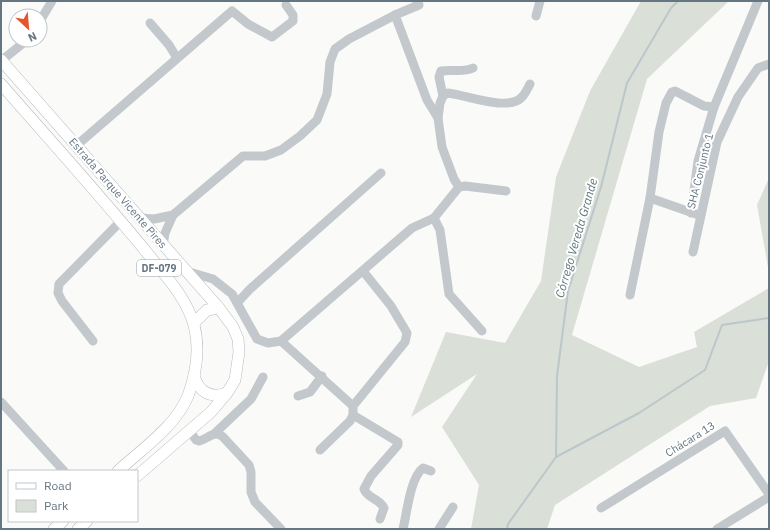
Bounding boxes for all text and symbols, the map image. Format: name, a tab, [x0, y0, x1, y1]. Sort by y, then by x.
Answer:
north arrow	[8, 8, 48, 48]
text: N	[26, 29, 39, 45]
street label: SHA Conjunto 1	[684, 131, 716, 210]
street label: Estrada Parque Vicente Pires	[66, 135, 170, 251]
water label: Córrego Vereda Grande	[552, 177, 600, 299]
road number: DF-079	[137, 260, 181, 276]
street label: Chácara 13	[663, 418, 717, 460]
legend	[8, 470, 138, 522]
text: Road	[44, 478, 72, 493]
text: Park	[44, 498, 69, 513]

